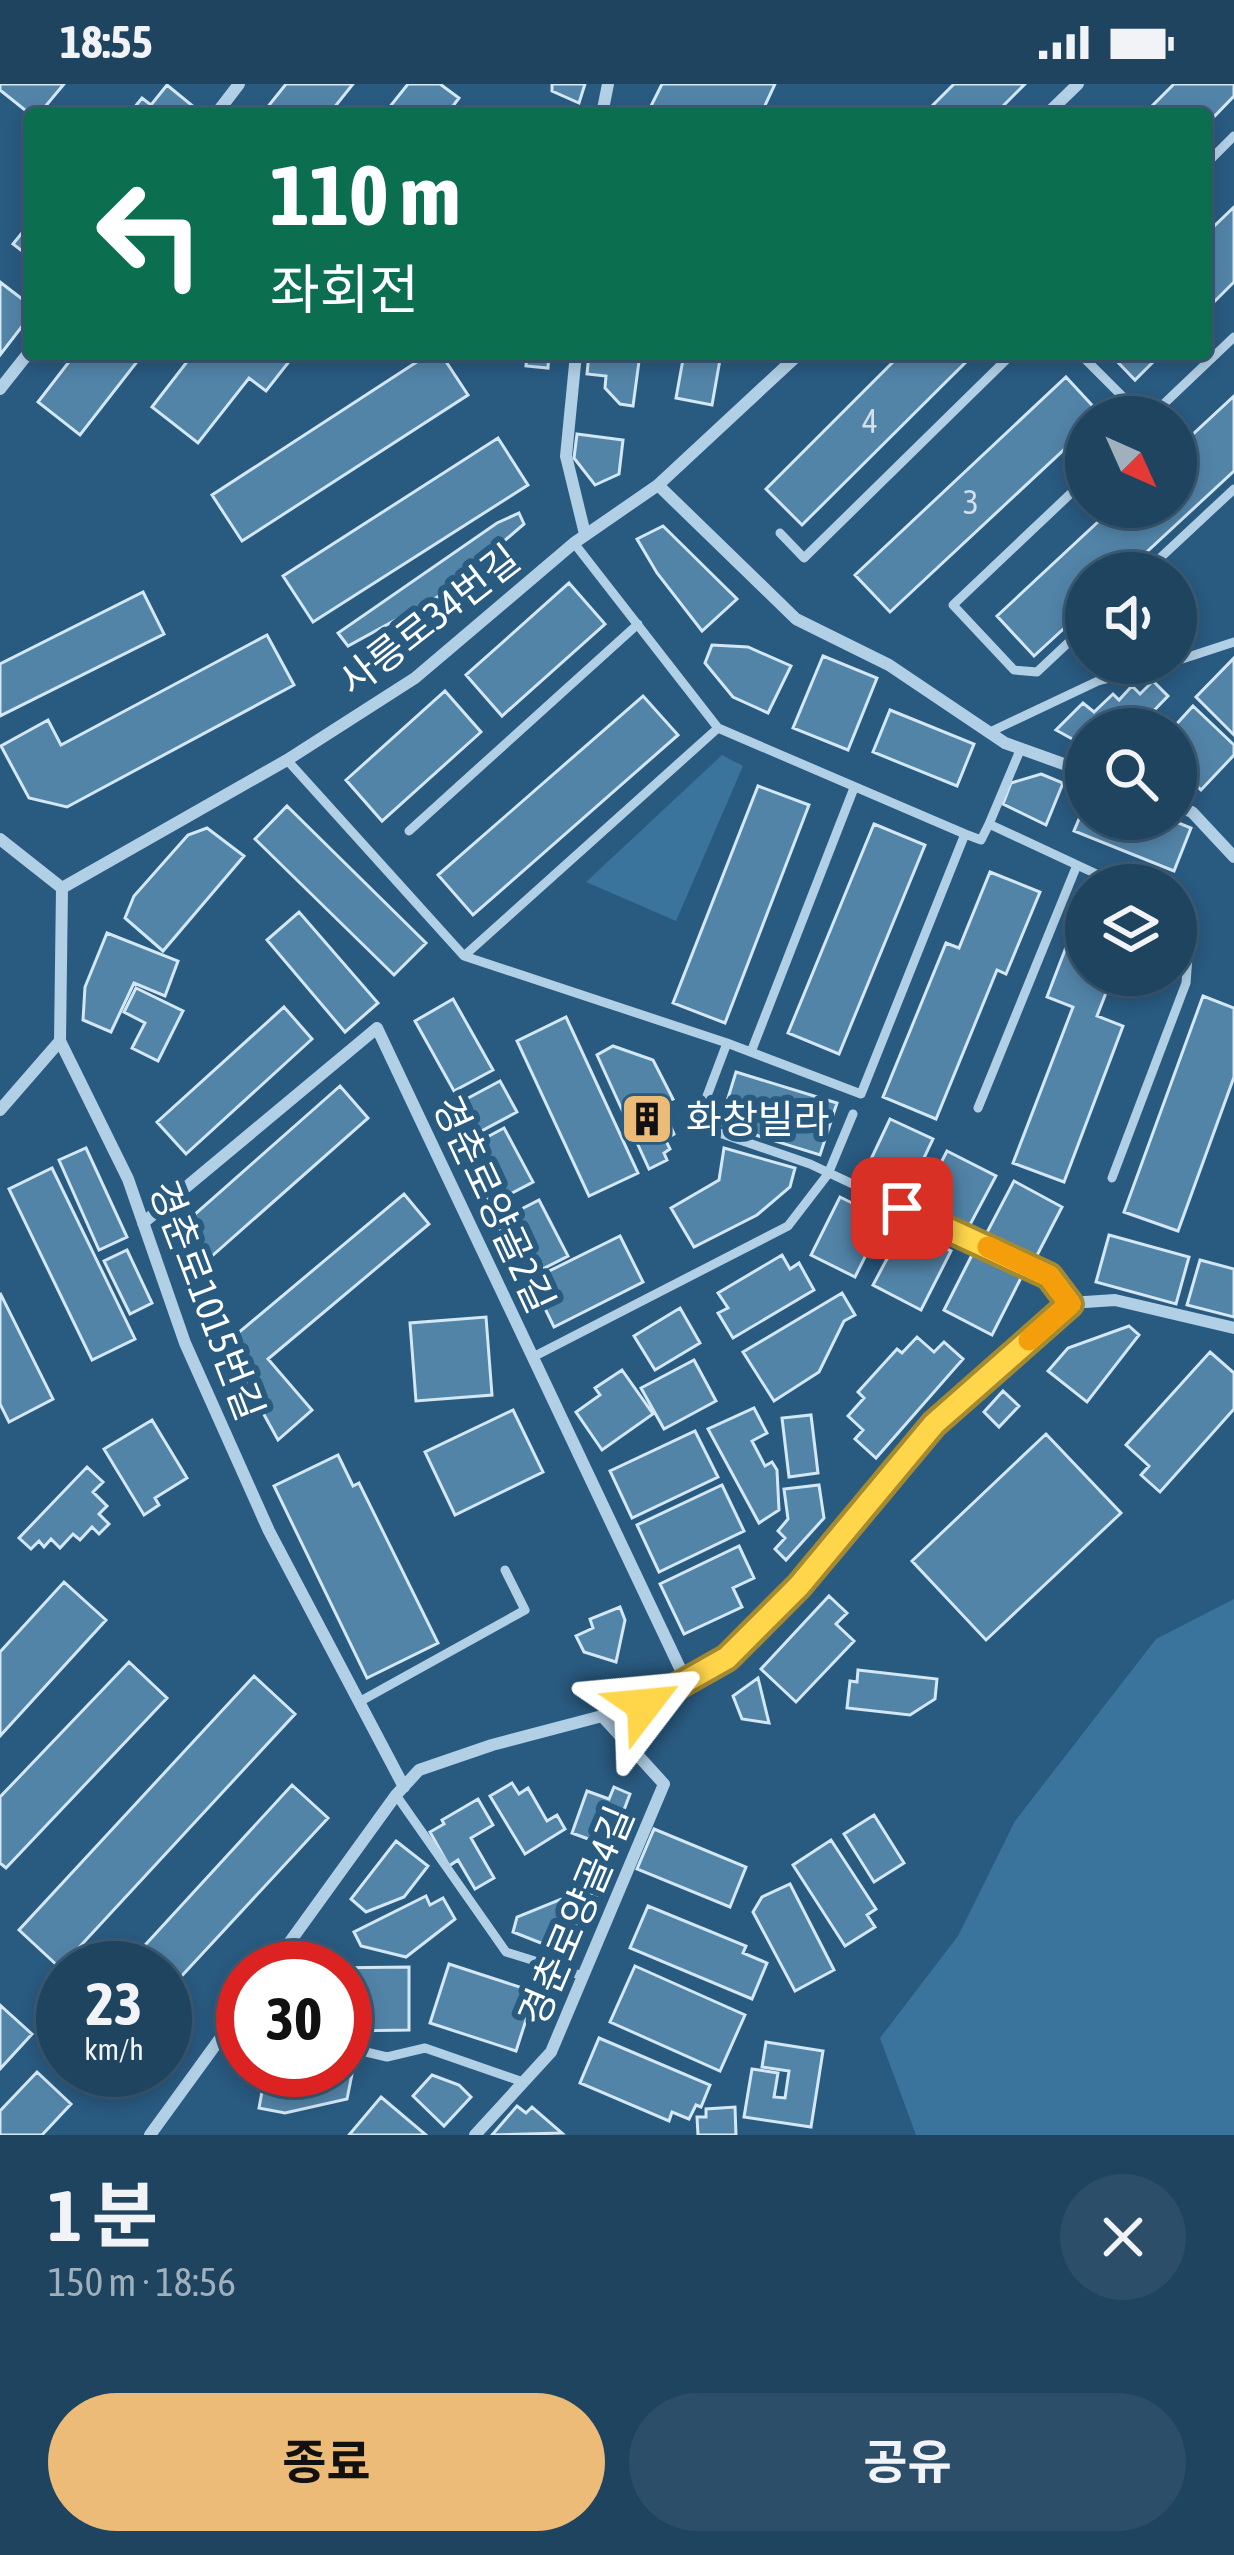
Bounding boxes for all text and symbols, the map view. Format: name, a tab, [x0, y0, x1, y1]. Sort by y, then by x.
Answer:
text: 18:55	[60, 16, 153, 68]
text: 110 m	[270, 147, 460, 243]
icon: left	[72, 156, 228, 312]
text: 좌회전	[270, 259, 419, 320]
north arrow	[1065, 396, 1197, 528]
map controls	[1065, 396, 1197, 996]
house number: 4	[862, 402, 878, 440]
house number: 3	[963, 483, 979, 521]
street label: 사릉로34번길	[330, 536, 528, 704]
button: sound	[1065, 552, 1197, 684]
button: search	[1065, 708, 1197, 840]
button: layers	[1065, 864, 1197, 996]
street label: 경춘로양골2길	[425, 1089, 563, 1319]
building icon: 화창빌라	[619, 1091, 675, 1147]
place label: 화창빌라	[686, 1097, 830, 1141]
pin	[851, 1157, 953, 1259]
street label: 경춘로1015번길	[141, 1174, 273, 1426]
icon: arrive	[869, 1175, 935, 1241]
position arrow	[581, 1642, 707, 1768]
street label: 경춘로양골4길	[510, 1800, 642, 2032]
speed limit sign: 30	[216, 1941, 372, 2097]
text: 23	[86, 1969, 142, 2038]
text: km/h	[84, 2032, 144, 2066]
text: 1 분	[48, 2174, 158, 2256]
button: close	[1060, 2174, 1186, 2300]
text: 150 m · 18:56	[48, 2260, 236, 2304]
button: 종료	[48, 2393, 605, 2531]
button: 공유	[629, 2393, 1186, 2531]

